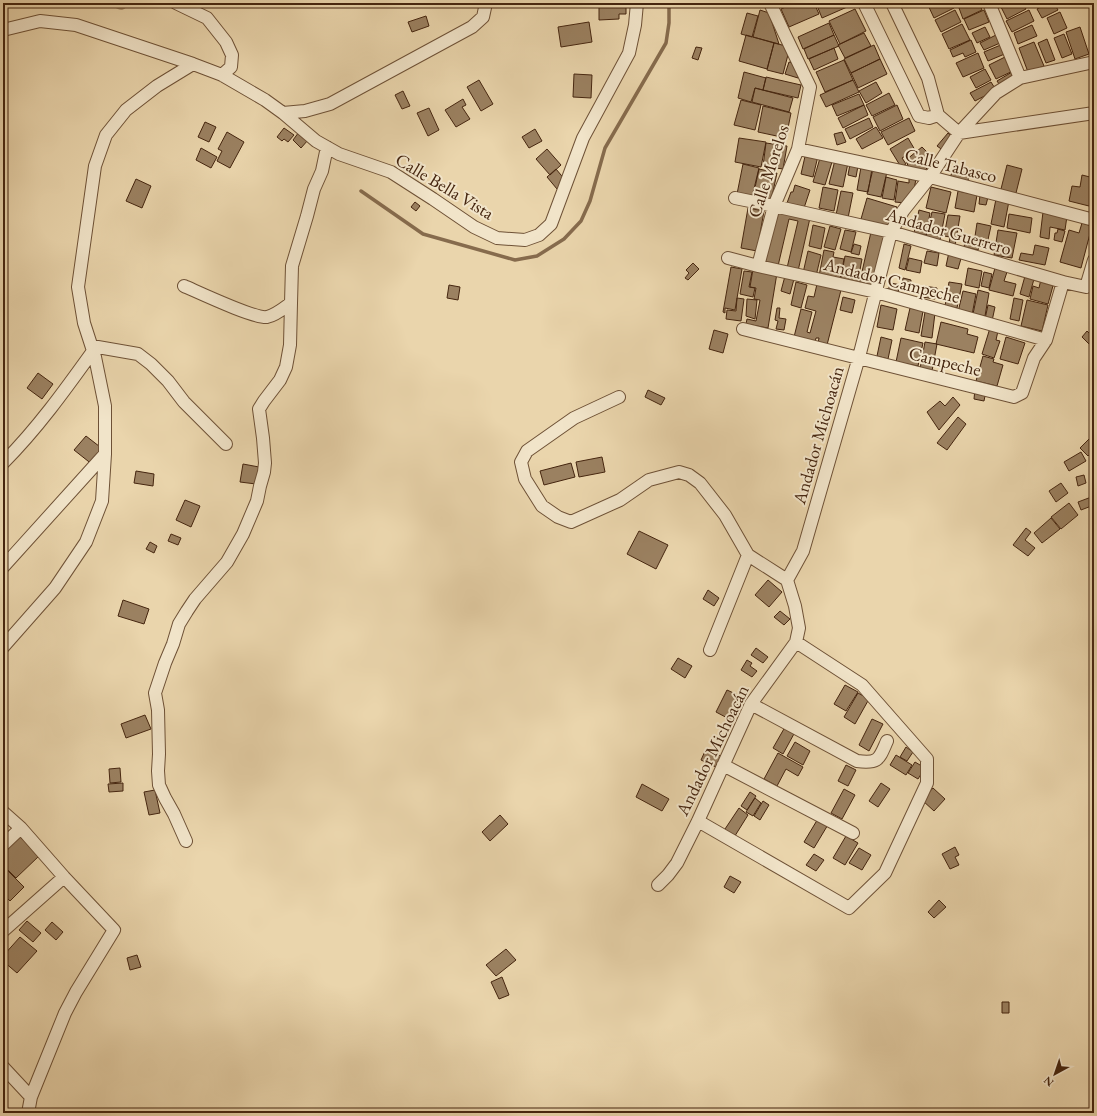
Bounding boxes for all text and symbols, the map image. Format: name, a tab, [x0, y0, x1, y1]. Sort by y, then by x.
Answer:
street label: Calle Morelos	[742, 122, 794, 220]
street label: Calle Tabasco	[902, 142, 1000, 188]
street label: Calle Bella Vista	[391, 148, 499, 225]
street label: Andador Guerrero	[883, 202, 1014, 260]
street label: Andador Campeche	[820, 252, 963, 308]
street label: Campeche	[906, 341, 984, 381]
street label: Andador Michoacán	[787, 363, 849, 508]
street label: Andador Michoacán	[670, 680, 754, 820]
north arrow	[1035, 1054, 1075, 1094]
text: N	[1041, 1073, 1056, 1090]

